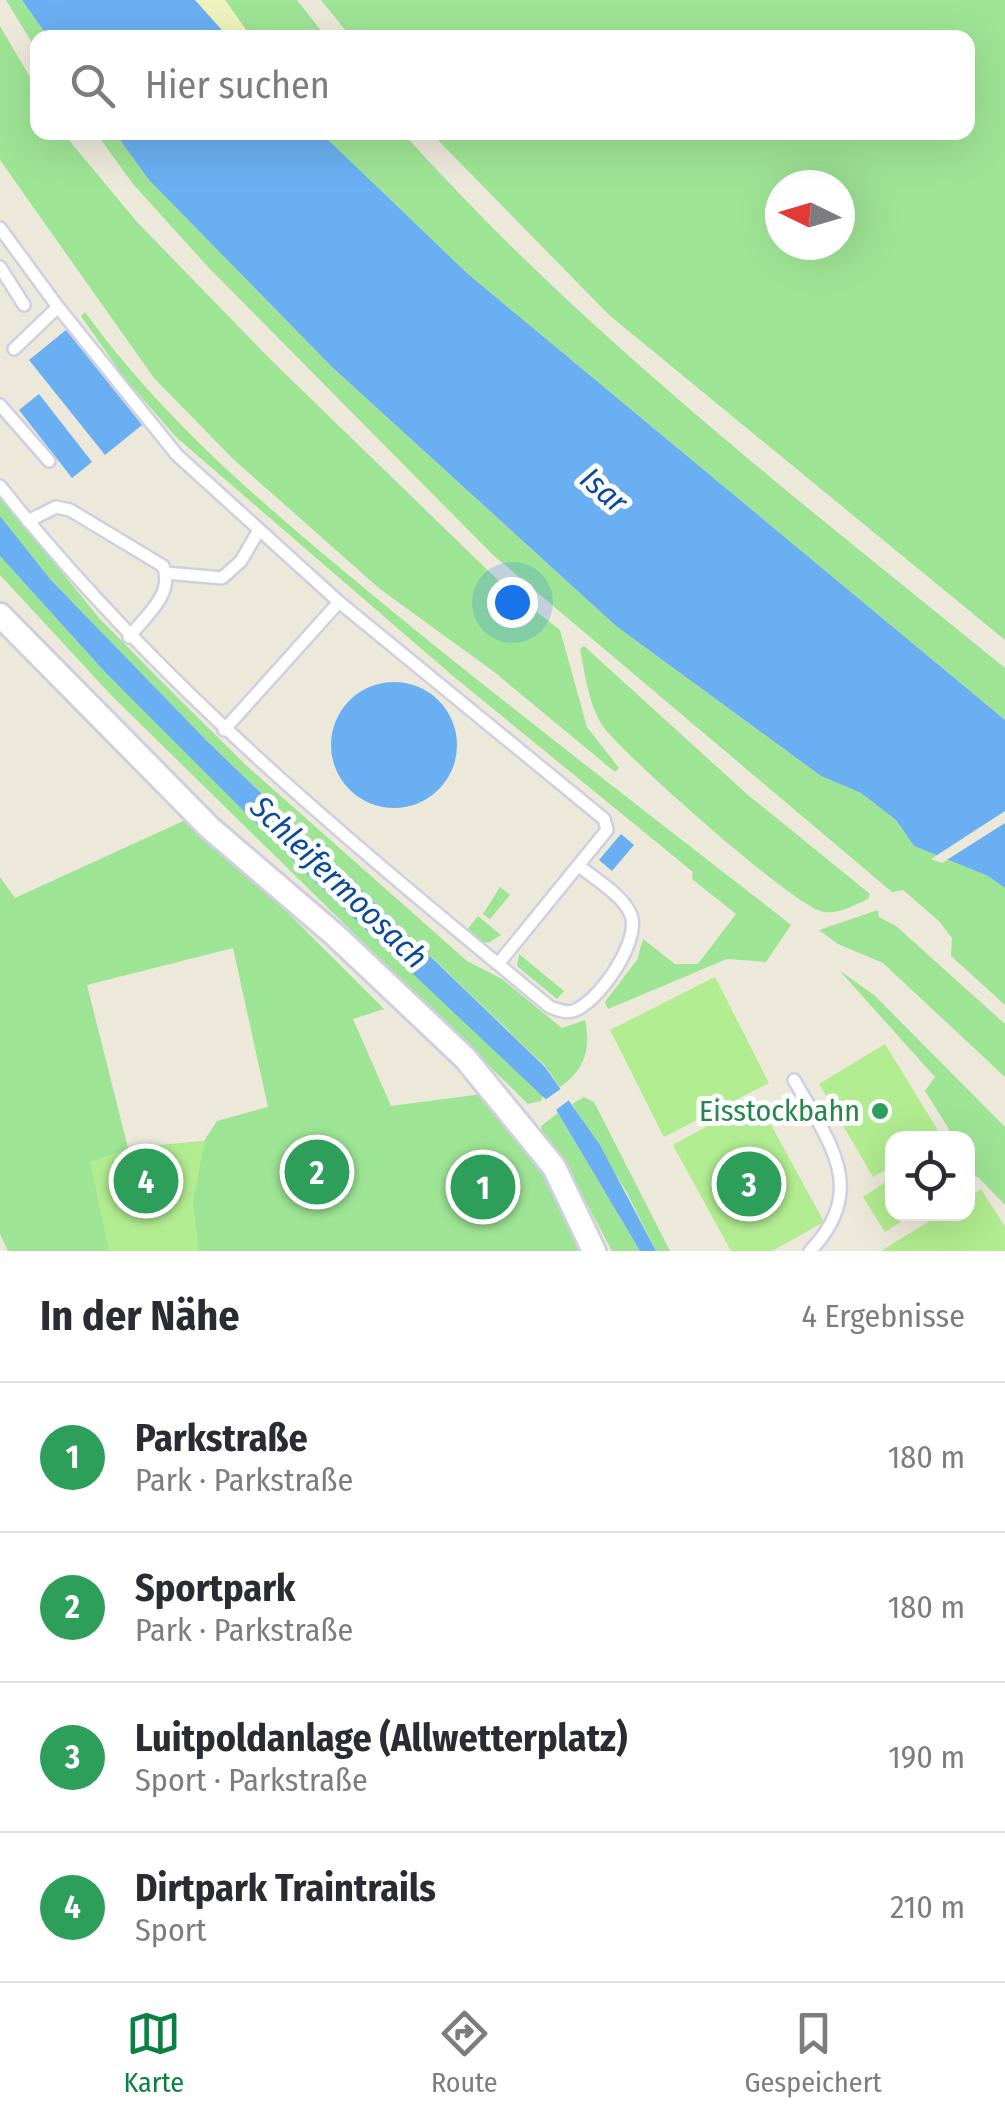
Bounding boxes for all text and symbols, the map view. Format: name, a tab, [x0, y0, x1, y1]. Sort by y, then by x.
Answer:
search box	[30, 30, 975, 140]
icon: search	[65, 58, 120, 113]
text: Hier suchen	[145, 62, 330, 108]
north arrow	[765, 170, 855, 260]
water label: Isar	[573, 459, 636, 521]
your location	[487, 577, 538, 628]
water label: Schleifermoosach	[242, 787, 435, 976]
place label: Eisstockbahn	[699, 1093, 860, 1129]
marker: Eisstockbahn	[869, 1100, 891, 1122]
map controls	[885, 1131, 975, 1221]
button: locate	[885, 1131, 975, 1221]
pin: 2	[284, 1134, 350, 1210]
pin: 4	[114, 1144, 178, 1218]
pin: 3	[716, 1146, 782, 1222]
pin: 1	[450, 1150, 516, 1224]
text: In der Nähe	[40, 1291, 240, 1341]
text: 4 Ergebnisse	[801, 1297, 965, 1335]
text: Parkstraße	[135, 1415, 308, 1461]
text: 1	[66, 1438, 79, 1476]
text: 180 m	[888, 1438, 965, 1476]
text: Park · Parkstraße	[135, 1461, 353, 1499]
text: Sportpark	[135, 1565, 295, 1611]
text: 2	[65, 1588, 80, 1626]
text: 180 m	[888, 1588, 965, 1626]
text: Park · Parkstraße	[135, 1611, 353, 1649]
text: Luitpoldanlage (Allwetterplatz)	[135, 1715, 627, 1761]
text: 3	[65, 1738, 80, 1776]
text: 190 m	[888, 1738, 965, 1776]
text: Sport · Parkstraße	[135, 1761, 368, 1799]
text: Dirtpark Traintrails	[135, 1865, 436, 1911]
text: 4	[64, 1888, 81, 1926]
text: 210 m	[890, 1888, 965, 1926]
text: Sport	[135, 1911, 206, 1949]
tab: Karte	[123, 2006, 184, 2099]
tab: Route	[431, 2006, 498, 2099]
tab: Gespeichert	[744, 2006, 882, 2099]

